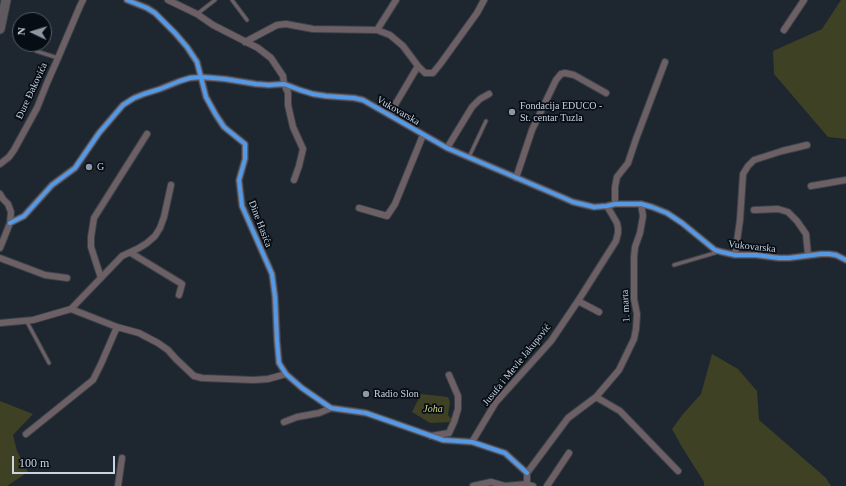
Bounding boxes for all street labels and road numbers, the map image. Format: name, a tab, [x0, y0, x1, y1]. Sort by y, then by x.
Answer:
street label: Đure Đakovića	[14, 61, 50, 121]
street label: Vukovarska	[374, 94, 422, 128]
street label: Dine Hasića	[246, 199, 274, 249]
street label: Vukovarska	[728, 239, 776, 255]
street label: 1. marta	[619, 289, 633, 323]
street label: Jusufa i Mevle Jakupović	[480, 322, 554, 408]

